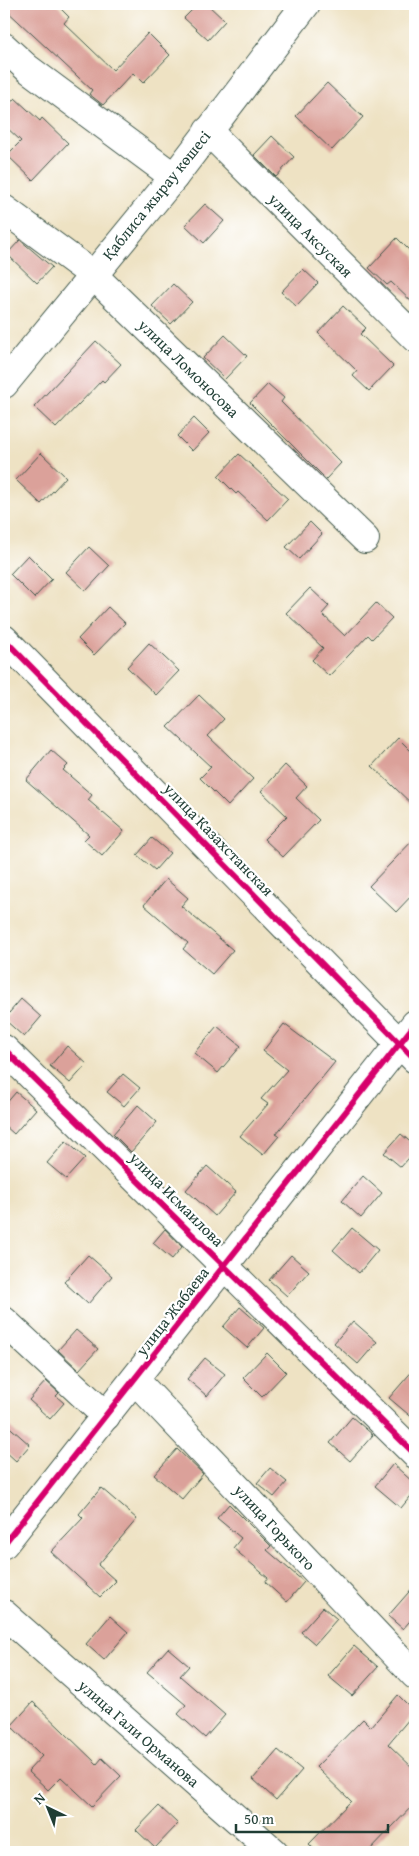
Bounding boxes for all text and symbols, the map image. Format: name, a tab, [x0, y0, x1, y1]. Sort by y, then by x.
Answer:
street label: Қаблиса жырау көшесі	[96, 124, 216, 265]
street label: улица Аксуская	[262, 186, 359, 283]
street label: улица Ломоносова	[132, 313, 245, 423]
street label: улица Казахстанская	[158, 776, 280, 901]
street label: улица Исмаилова	[123, 1145, 230, 1252]
street label: улица Жабаева	[129, 1261, 215, 1361]
street label: улица Горького	[228, 1478, 321, 1576]
street label: улица Гали Орманова	[72, 1673, 205, 1793]
north arrow	[22, 1784, 72, 1834]
text: N	[29, 1788, 50, 1809]
scale bar	[236, 1801, 389, 1833]
text: 50 m	[244, 1808, 275, 1829]

